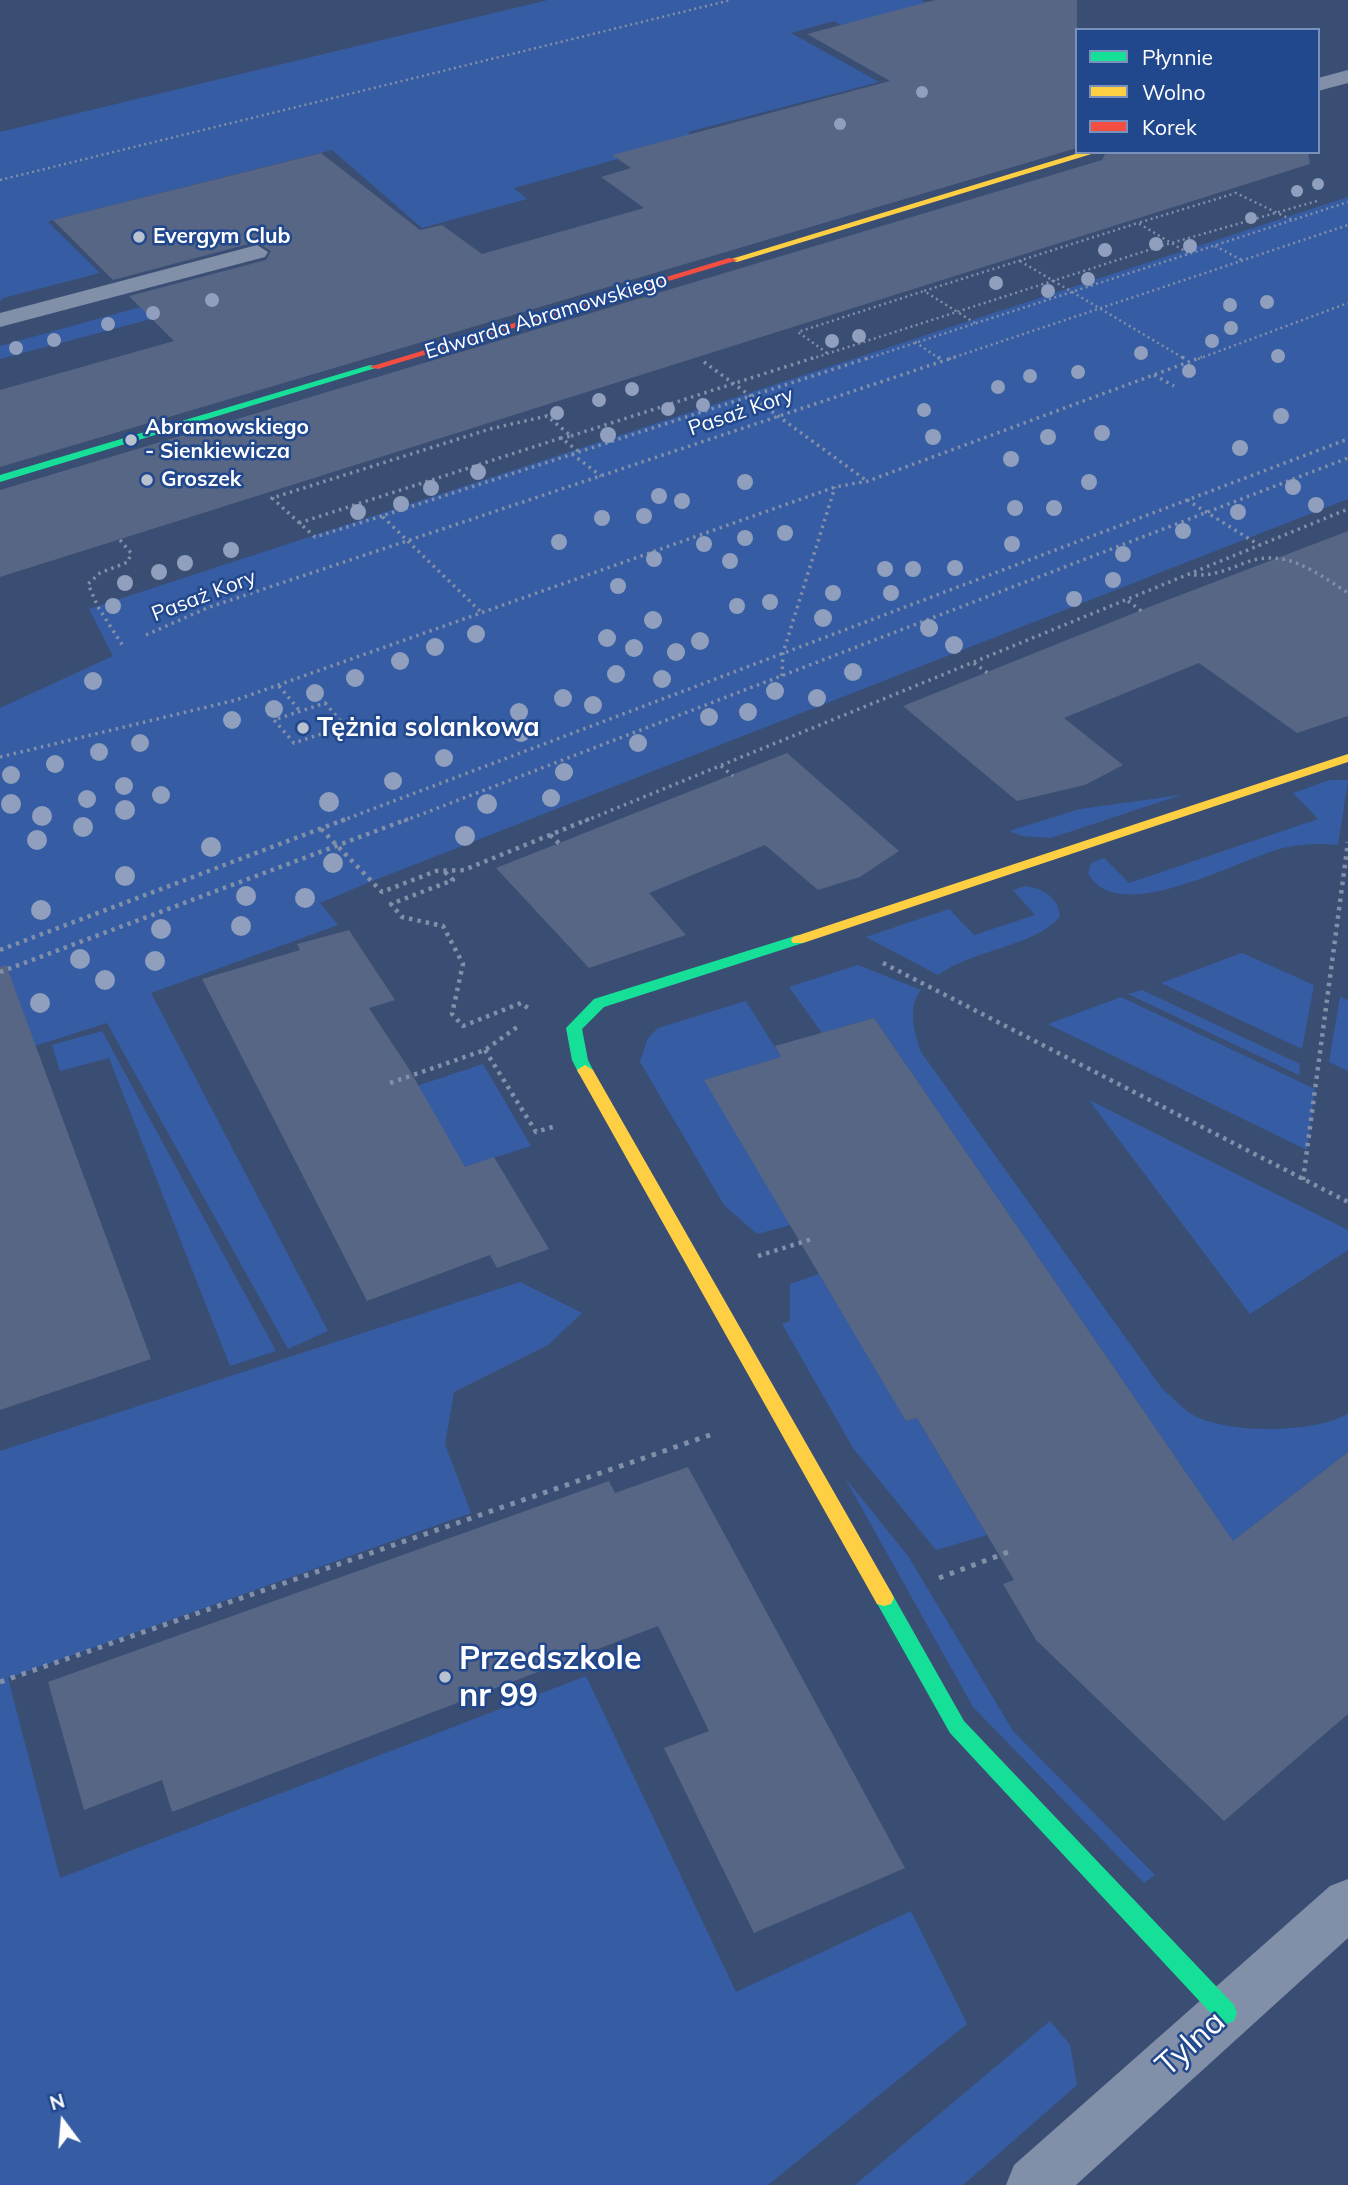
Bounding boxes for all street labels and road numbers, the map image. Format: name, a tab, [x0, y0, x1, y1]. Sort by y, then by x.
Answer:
street label: Edwarda Abramowskiego	[422, 267, 670, 365]
street label: Pasaż Kory	[685, 382, 797, 442]
street label: Pasaż Kory	[148, 565, 260, 627]
street label: Tylna	[1149, 2003, 1233, 2085]

